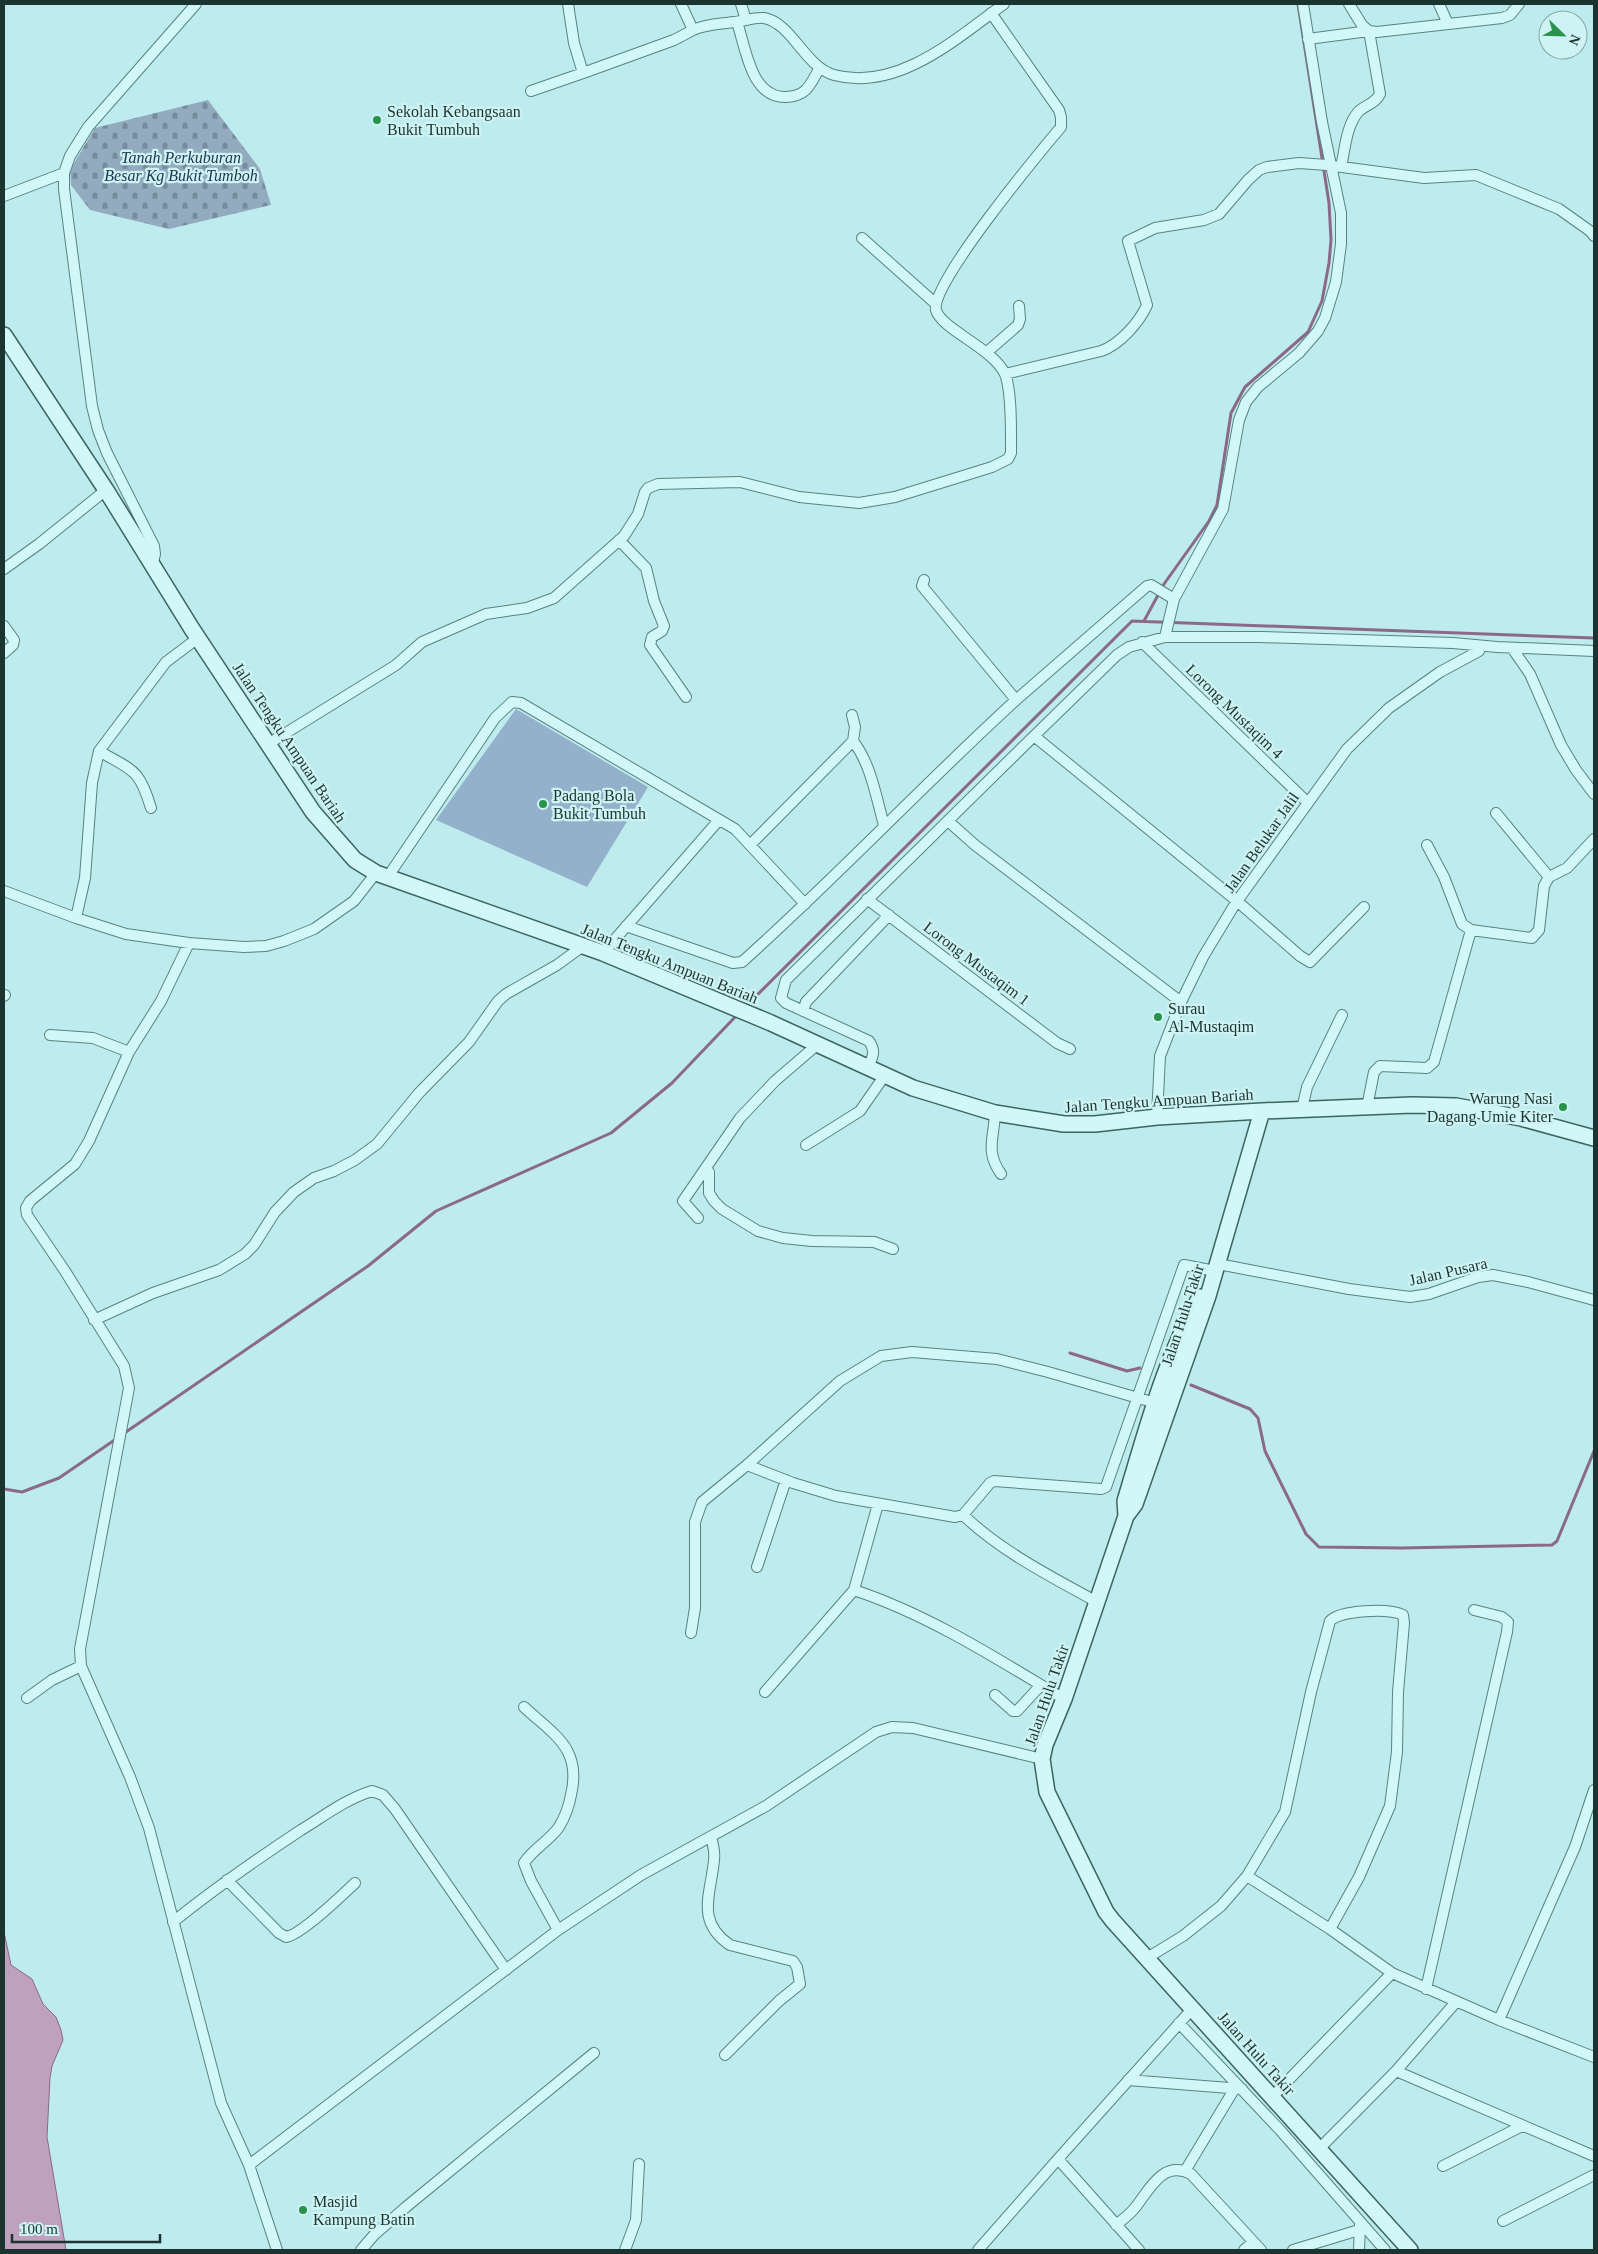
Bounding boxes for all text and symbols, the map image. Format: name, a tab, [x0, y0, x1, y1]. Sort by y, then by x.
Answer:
north arrow	[1538, 10, 1588, 60]
text: N	[1566, 32, 1583, 47]
place label: Sekolah Kebangsaan Bukit Tumbuh	[387, 103, 521, 138]
marker: Sekolah Kebangsaan Bukit Tumbuh	[371, 114, 383, 126]
park label: Tanah Perkuburan Besar Kg Bukit Tumboh	[104, 149, 258, 185]
street label: Jalan Tengku Ampuan Bariah	[229, 659, 350, 826]
street label: Lorong Mustaqim 4	[1182, 661, 1287, 763]
place label: Padang Bola Bukit Tumbuh	[553, 787, 646, 822]
street label: Jalan Belukar Jalil	[1221, 789, 1303, 896]
marker: Padang Bola Bukit Tumbuh	[537, 798, 549, 810]
street label: Lorong Mustaqim 1	[920, 918, 1033, 1010]
street label: Jalan Tengku Ampuan Bariah	[579, 920, 761, 1008]
place label: Surau Al-Mustaqim	[1168, 1000, 1255, 1036]
marker: Surau Al-Mustaqim	[1152, 1011, 1164, 1023]
street label: Jalan Tengku Ampuan Bariah	[1064, 1085, 1254, 1117]
place label: Warung Nasi Dagang Umie Kiter	[1427, 1090, 1554, 1126]
marker: Warung Nasi Dagang Umie Kiter	[1557, 1101, 1569, 1113]
street label: Jalan Pusara	[1407, 1254, 1489, 1289]
street label: Jalan Hulu Takir	[1158, 1261, 1207, 1368]
street label: Jalan Hulu Takir	[1021, 1642, 1072, 1748]
street label: Jalan Hulu Takir	[1215, 2008, 1299, 2099]
place label: Masjid Kampung Batin	[313, 2193, 415, 2229]
marker: Masjid Kampung Batin	[297, 2204, 309, 2216]
scale bar	[12, 2212, 160, 2244]
text: 100 m	[20, 2221, 58, 2237]

